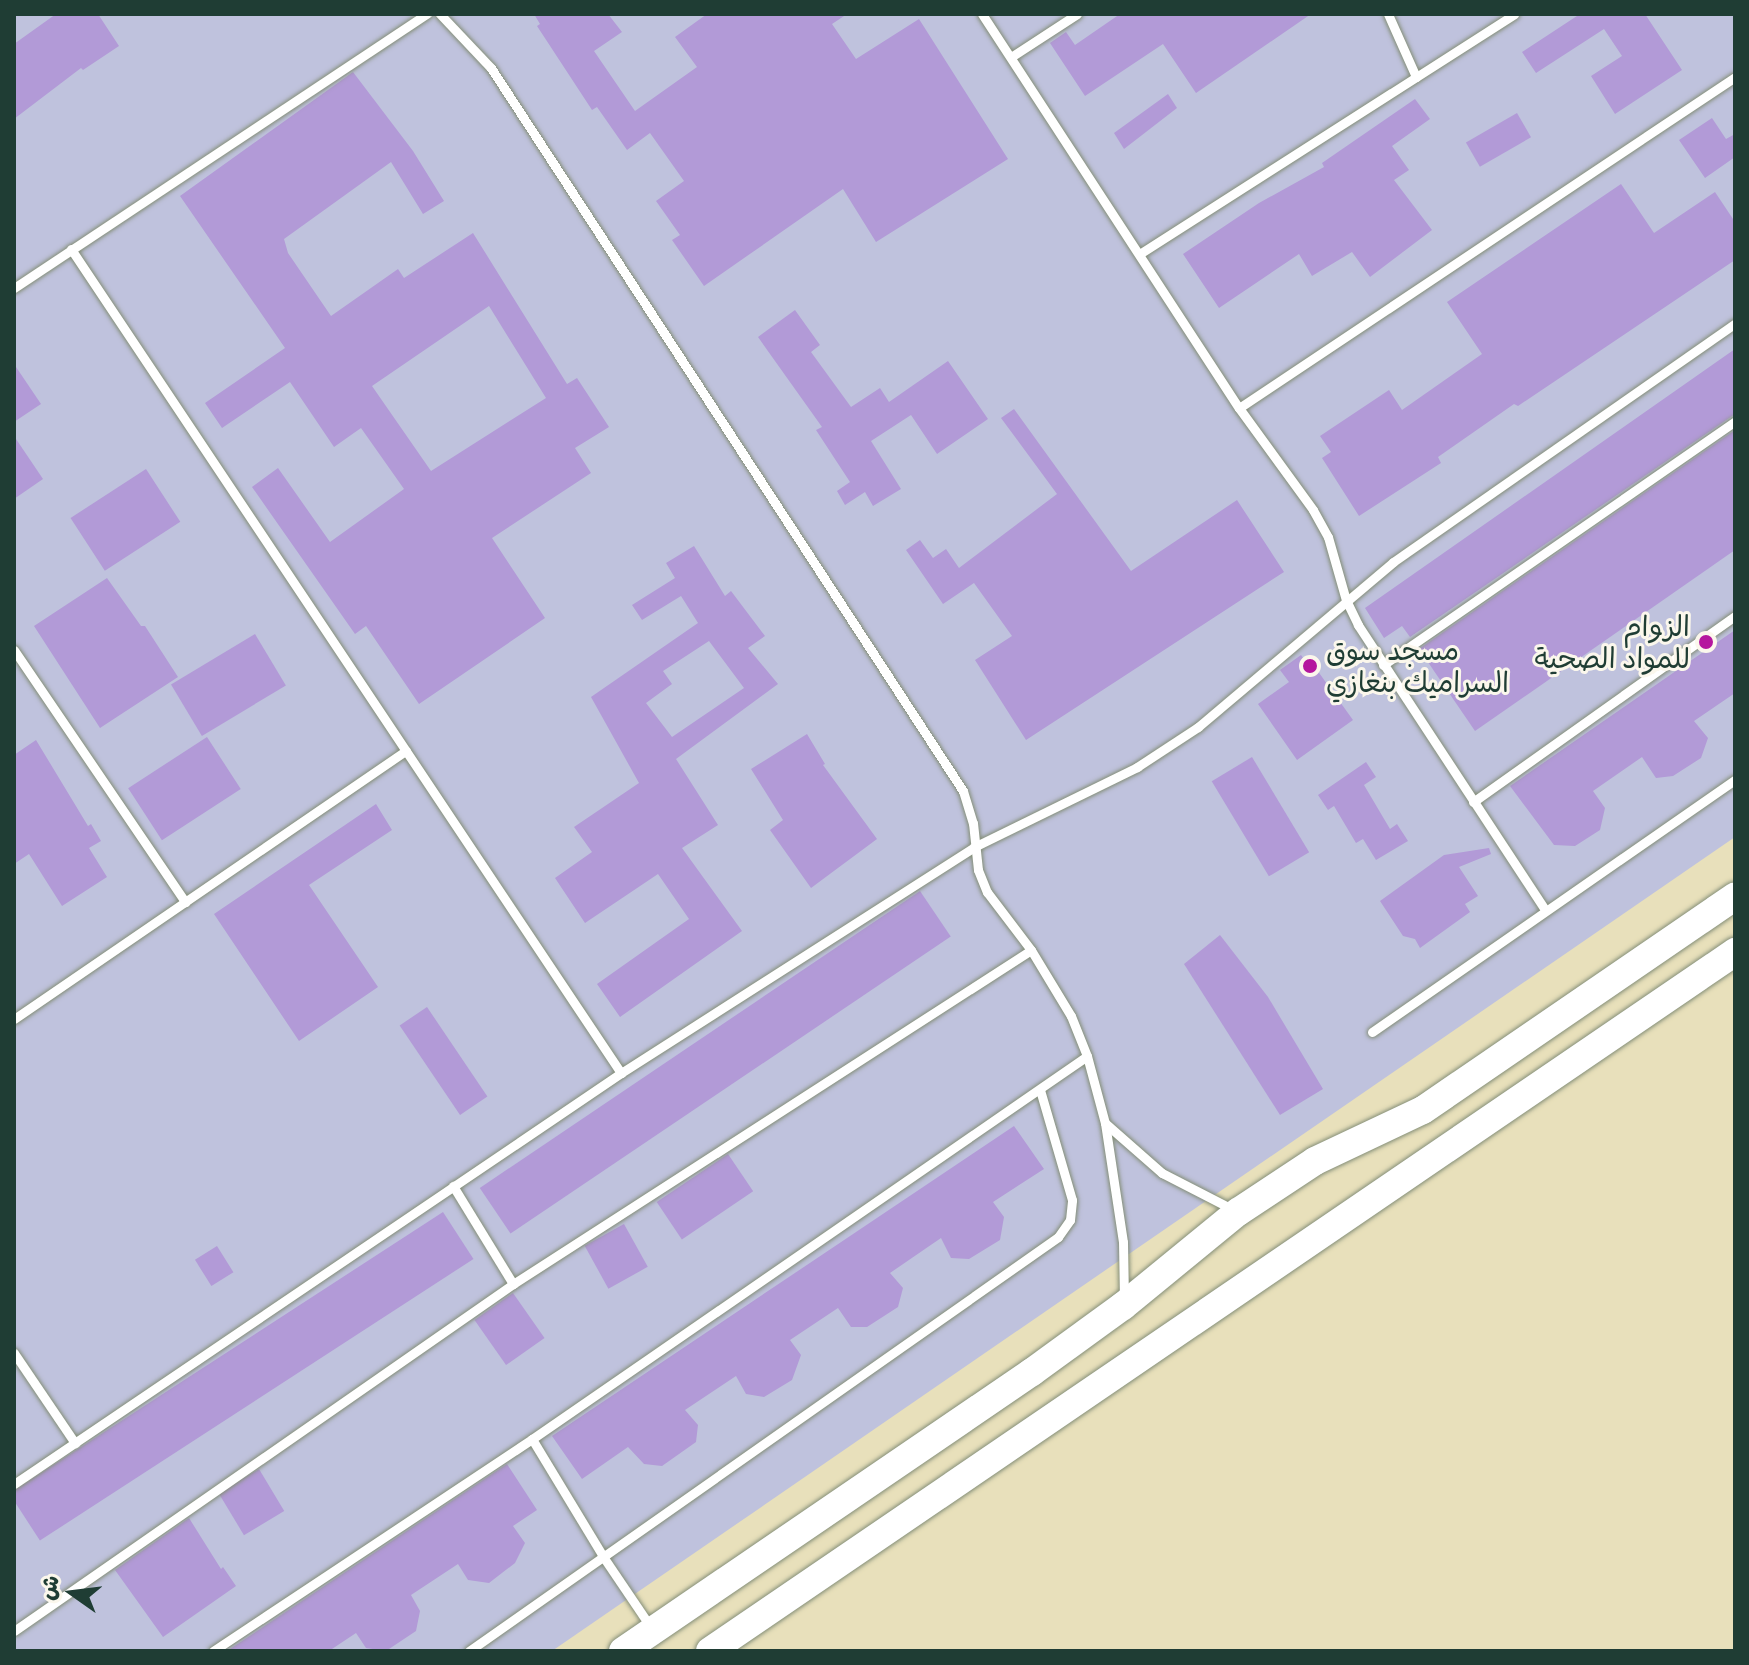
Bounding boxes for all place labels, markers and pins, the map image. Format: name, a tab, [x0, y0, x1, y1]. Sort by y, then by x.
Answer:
place label: الزوام للمواد الصحية	[1534, 609, 1690, 675]
place label: مسجد سوق السراميك بنغازي	[1326, 633, 1509, 699]
marker: الزوام للمواد الصحية	[1697, 633, 1715, 651]
marker: مسجد سوق السراميك بنغازي	[1301, 657, 1319, 675]

